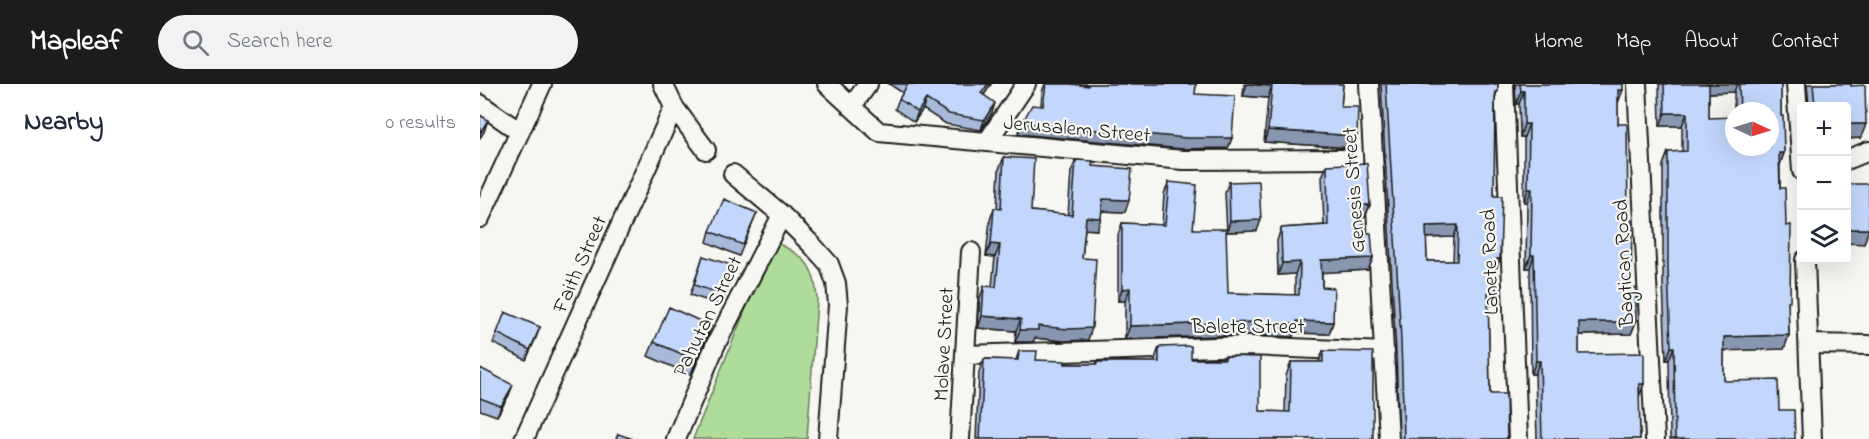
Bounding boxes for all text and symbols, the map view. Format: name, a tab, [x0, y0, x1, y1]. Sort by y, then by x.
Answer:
search box	[158, 15, 578, 69]
text: Mapleaf	[30, 22, 122, 63]
icon: search	[179, 26, 212, 59]
text: Search here	[227, 26, 332, 58]
text: Home	[1534, 27, 1583, 57]
text: Map	[1616, 27, 1651, 57]
text: About	[1684, 27, 1738, 57]
text: Contact	[1771, 27, 1839, 57]
north arrow	[1725, 102, 1779, 156]
map controls	[1797, 102, 1851, 264]
button: +	[1797, 102, 1851, 156]
text: Nearby	[24, 104, 103, 142]
text: 0 results	[385, 109, 456, 138]
street label: Jerusalem Street	[1002, 109, 1152, 151]
street label: Genesis Street	[1336, 126, 1374, 254]
button: −	[1797, 156, 1851, 210]
street label: Bagtican Road	[1607, 198, 1645, 328]
street label: Lanete Road	[1474, 208, 1508, 316]
button: layers	[1797, 210, 1851, 264]
street label: Faith Street	[546, 211, 616, 319]
street label: Pahutan Street	[667, 251, 751, 382]
street label: Molave Street	[927, 286, 963, 402]
street label: Balete Street	[1190, 313, 1305, 343]

